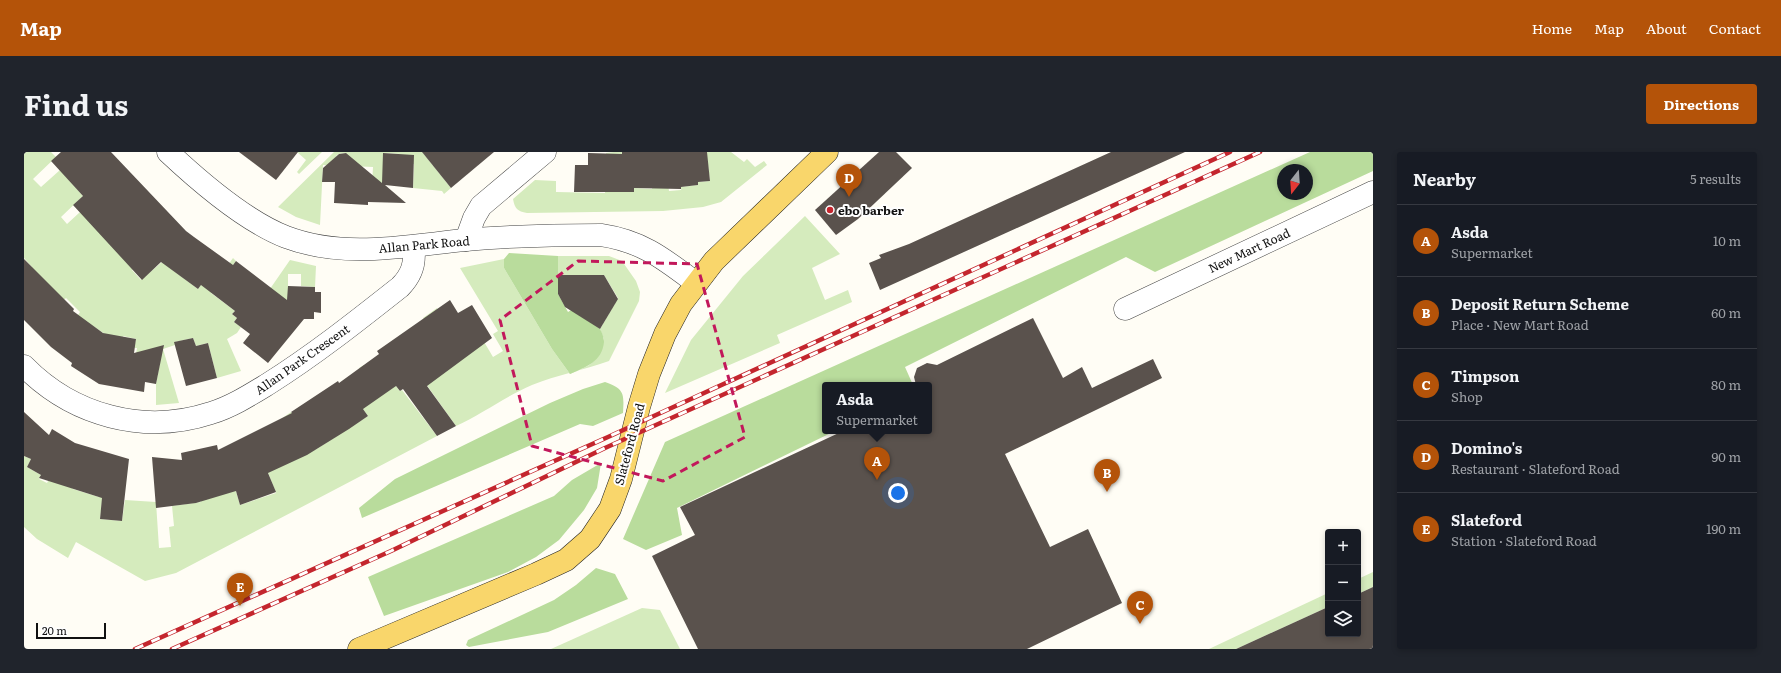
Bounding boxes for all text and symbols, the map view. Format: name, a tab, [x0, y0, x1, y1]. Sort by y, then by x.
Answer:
text: Map	[20, 14, 62, 42]
text: Home	[1532, 18, 1572, 38]
text: Map	[1594, 18, 1624, 38]
text: About	[1646, 18, 1687, 38]
text: Contact	[1709, 18, 1761, 38]
text: Find us	[24, 83, 128, 125]
button: Directions	[1646, 84, 1757, 124]
pin: D	[836, 164, 862, 197]
north arrow	[1277, 164, 1313, 200]
text: Nearby	[1413, 166, 1476, 191]
text: 5 results	[1690, 169, 1741, 188]
place label: ebo barber	[838, 201, 905, 219]
marker: ebo barber	[825, 205, 835, 215]
text: Asda	[1451, 220, 1488, 243]
street label: New Mart Road	[1205, 223, 1293, 277]
street label: Allan Park Road	[378, 231, 471, 257]
text: A	[1421, 231, 1431, 250]
text: 10 m	[1713, 231, 1741, 250]
text: Supermarket	[1451, 243, 1533, 262]
text: Deposit Return Scheme	[1451, 292, 1629, 315]
text: B	[1422, 303, 1430, 322]
text: 60 m	[1711, 303, 1741, 322]
text: Place · New Mart Road	[1451, 315, 1589, 334]
street label: Allan Park Crescent	[251, 319, 353, 399]
text: Timpson	[1451, 364, 1519, 387]
text: C	[1421, 375, 1431, 394]
text: 80 m	[1711, 375, 1741, 394]
popup	[822, 382, 932, 434]
text: Asda	[836, 387, 874, 410]
text: Shop	[1451, 387, 1483, 406]
street label: Slateford Road	[609, 400, 649, 487]
text: Supermarket	[836, 410, 918, 429]
text: Domino's	[1451, 436, 1522, 459]
pin: A	[864, 447, 890, 480]
text: D	[1421, 447, 1431, 466]
text: 90 m	[1711, 447, 1741, 466]
pin: B	[1094, 459, 1120, 492]
text: Restaurant · Slateford Road	[1451, 459, 1620, 478]
your location	[888, 483, 908, 503]
text: Slateford	[1451, 508, 1522, 531]
text: E	[1422, 519, 1430, 538]
text: 190 m	[1706, 519, 1741, 538]
map controls	[1325, 529, 1361, 637]
button: +	[1325, 529, 1361, 565]
text: Station · Slateford Road	[1451, 531, 1597, 550]
button: −	[1325, 565, 1361, 601]
pin: E	[227, 573, 253, 606]
pin: C	[1127, 591, 1153, 624]
button: layers	[1325, 601, 1361, 637]
scale bar	[36, 621, 106, 640]
text: 20 m	[42, 622, 67, 638]

